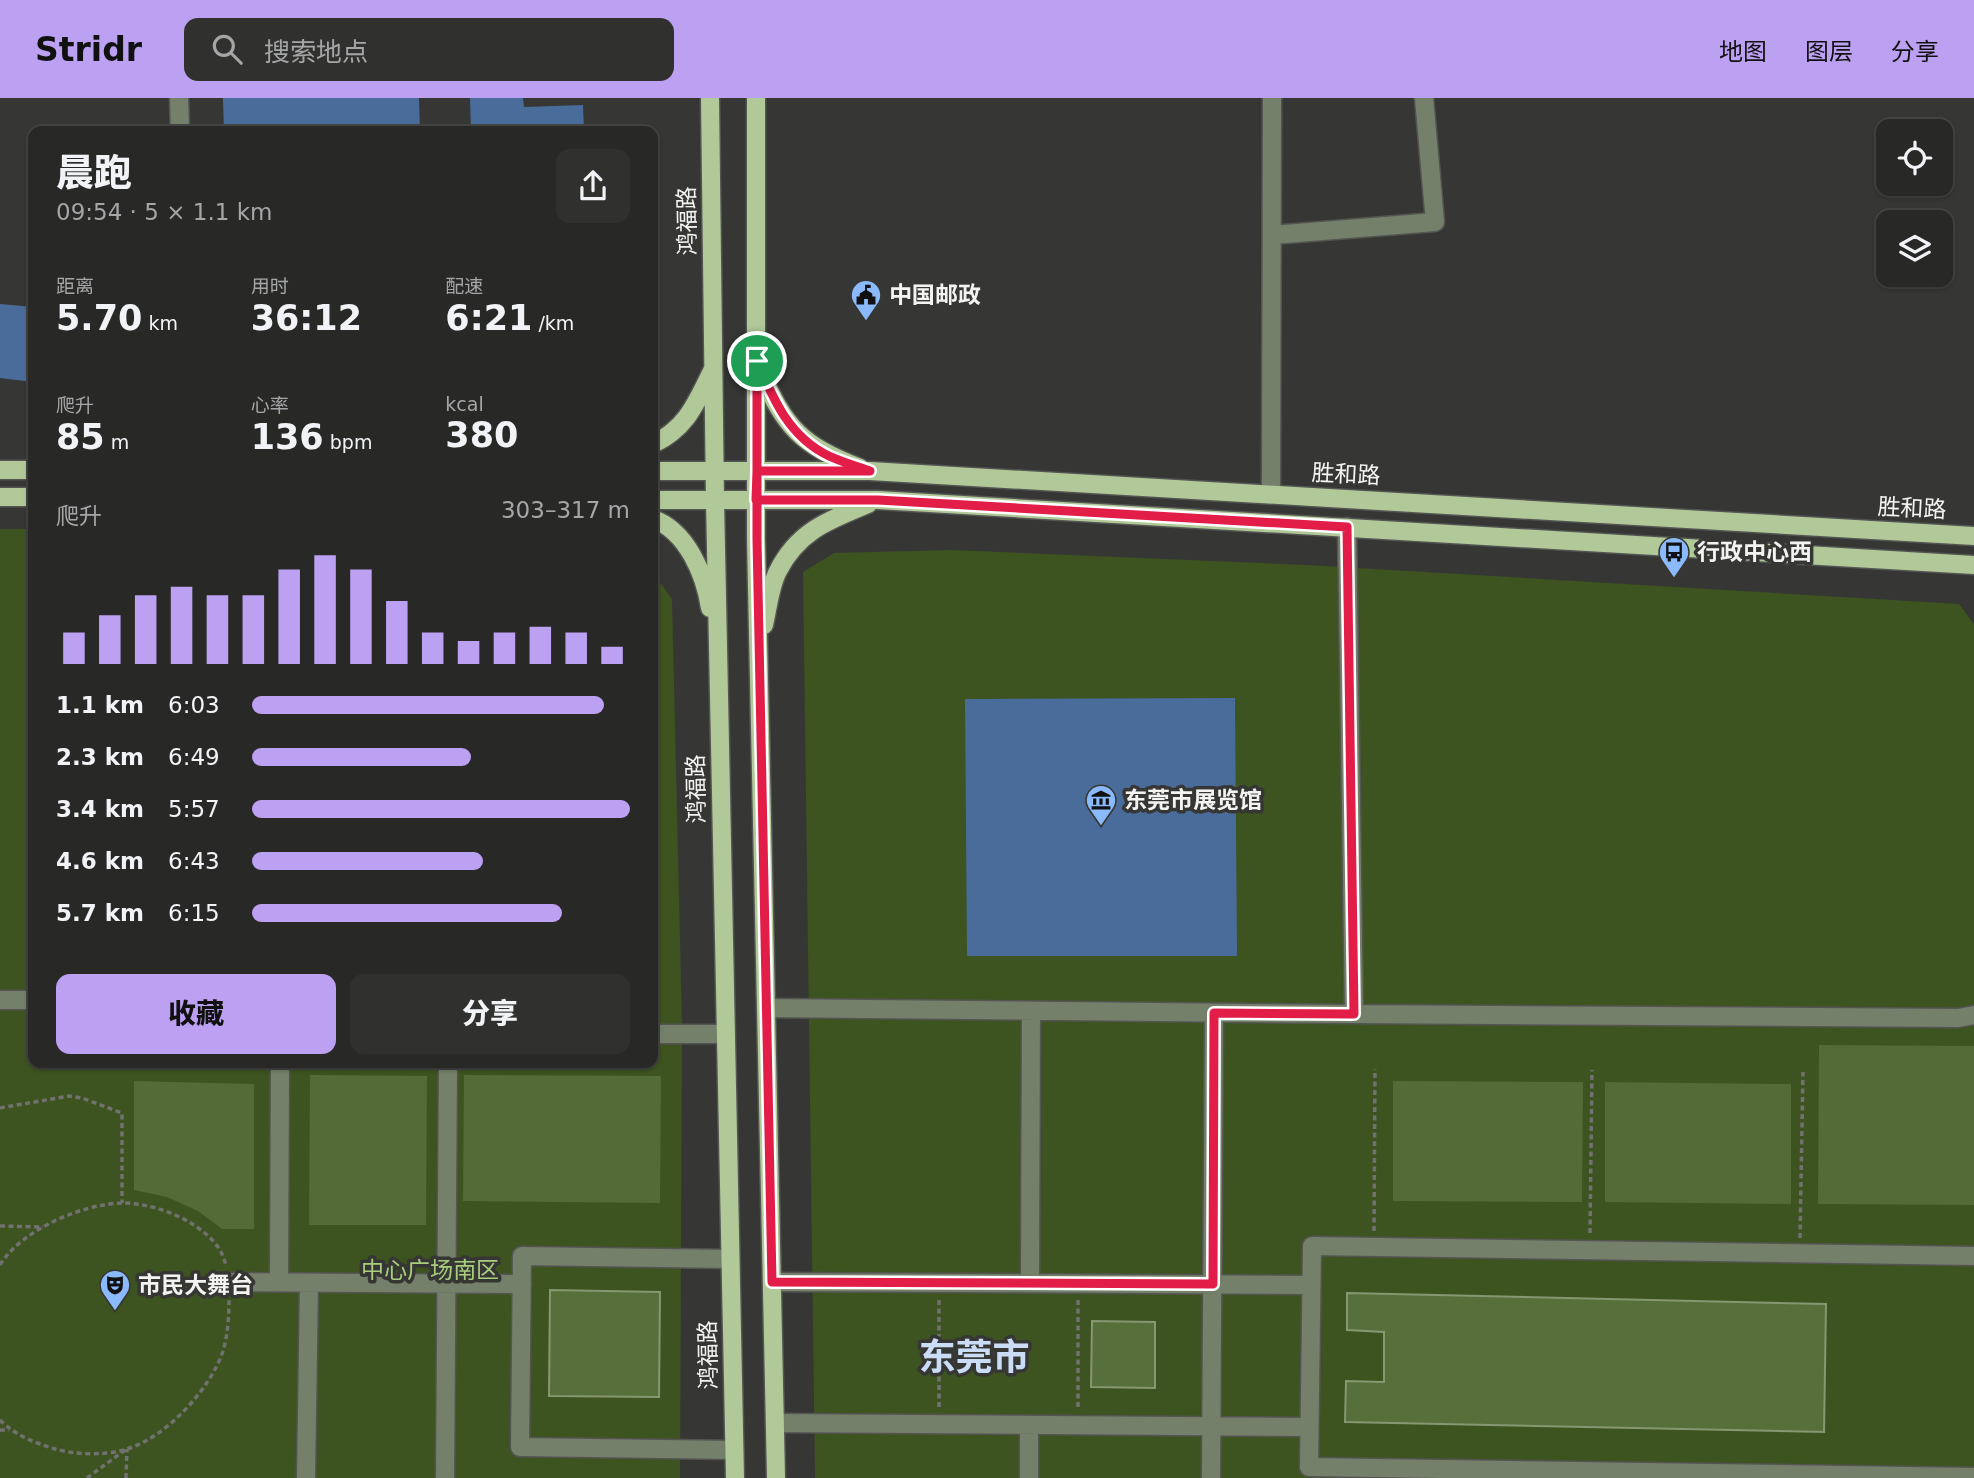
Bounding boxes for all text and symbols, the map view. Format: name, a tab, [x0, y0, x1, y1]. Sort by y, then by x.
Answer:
search box	[184, 18, 674, 81]
text: Stridr	[35, 30, 142, 69]
icon: search	[208, 30, 246, 68]
text: 搜索地点	[264, 37, 368, 67]
text: 地图	[1719, 38, 1767, 66]
text: 图层	[1805, 38, 1853, 66]
text: 分享	[1891, 38, 1939, 66]
map controls	[1876, 119, 1953, 287]
button: locate	[1876, 119, 1953, 196]
button: share	[556, 149, 630, 223]
text: 晨跑	[56, 151, 132, 195]
street label: 鸿福路	[673, 186, 701, 256]
text: 09:54 · 5 × 1.1 km	[56, 199, 272, 225]
button: layers	[1876, 210, 1953, 287]
text: 距离	[56, 275, 94, 297]
text: 用时	[251, 275, 289, 297]
text: 配速	[445, 275, 483, 297]
public building icon: 中国邮政	[849, 278, 883, 322]
place label: 中国邮政	[889, 282, 981, 308]
text: 5.70	[56, 298, 142, 338]
text: 36:12	[251, 298, 362, 338]
text: 6:21	[445, 298, 532, 338]
text: km	[142, 312, 178, 334]
text: /km	[532, 312, 574, 334]
pin	[727, 331, 787, 391]
icon: arrive	[738, 342, 776, 380]
text: kcal	[445, 393, 484, 415]
text: 爬升	[56, 394, 94, 416]
text: 心率	[251, 394, 289, 416]
text: 380	[445, 415, 518, 455]
text: 85	[56, 417, 105, 457]
text: 136	[251, 417, 324, 457]
text: m	[105, 431, 129, 453]
text: bpm	[324, 431, 372, 453]
street label: 胜和路	[1311, 459, 1381, 489]
street label: 胜和路	[1877, 493, 1947, 523]
text: 303–317 m	[501, 497, 630, 523]
text: 爬升	[56, 503, 102, 529]
bus stop icon: 行政中心西	[1657, 535, 1691, 579]
place label: 行政中心西	[1697, 539, 1812, 565]
text: 1.1 km	[56, 692, 144, 718]
text: 6:03	[168, 692, 220, 718]
text: 2.3 km	[56, 744, 144, 770]
text: 6:49	[168, 744, 220, 770]
street label: 鸿福路	[682, 754, 710, 824]
museum icon: 东莞市展览馆	[1084, 783, 1118, 827]
place label: 东莞市展览馆	[1124, 787, 1262, 813]
text: 3.4 km	[56, 796, 144, 822]
text: 5:57	[168, 796, 220, 822]
text: 4.6 km	[56, 848, 144, 874]
text: 6:43	[168, 848, 220, 874]
text: 5.7 km	[56, 900, 144, 926]
text: 6:15	[168, 900, 220, 926]
button: 收藏	[56, 974, 336, 1054]
button: 分享	[350, 974, 630, 1054]
park label: 中心广场南区	[361, 1257, 499, 1283]
theatre icon: 市民大舞台	[98, 1268, 132, 1312]
place label: 市民大舞台	[138, 1272, 253, 1298]
street label: 鸿福路	[694, 1320, 722, 1390]
district label: 东莞市	[919, 1336, 1030, 1379]

